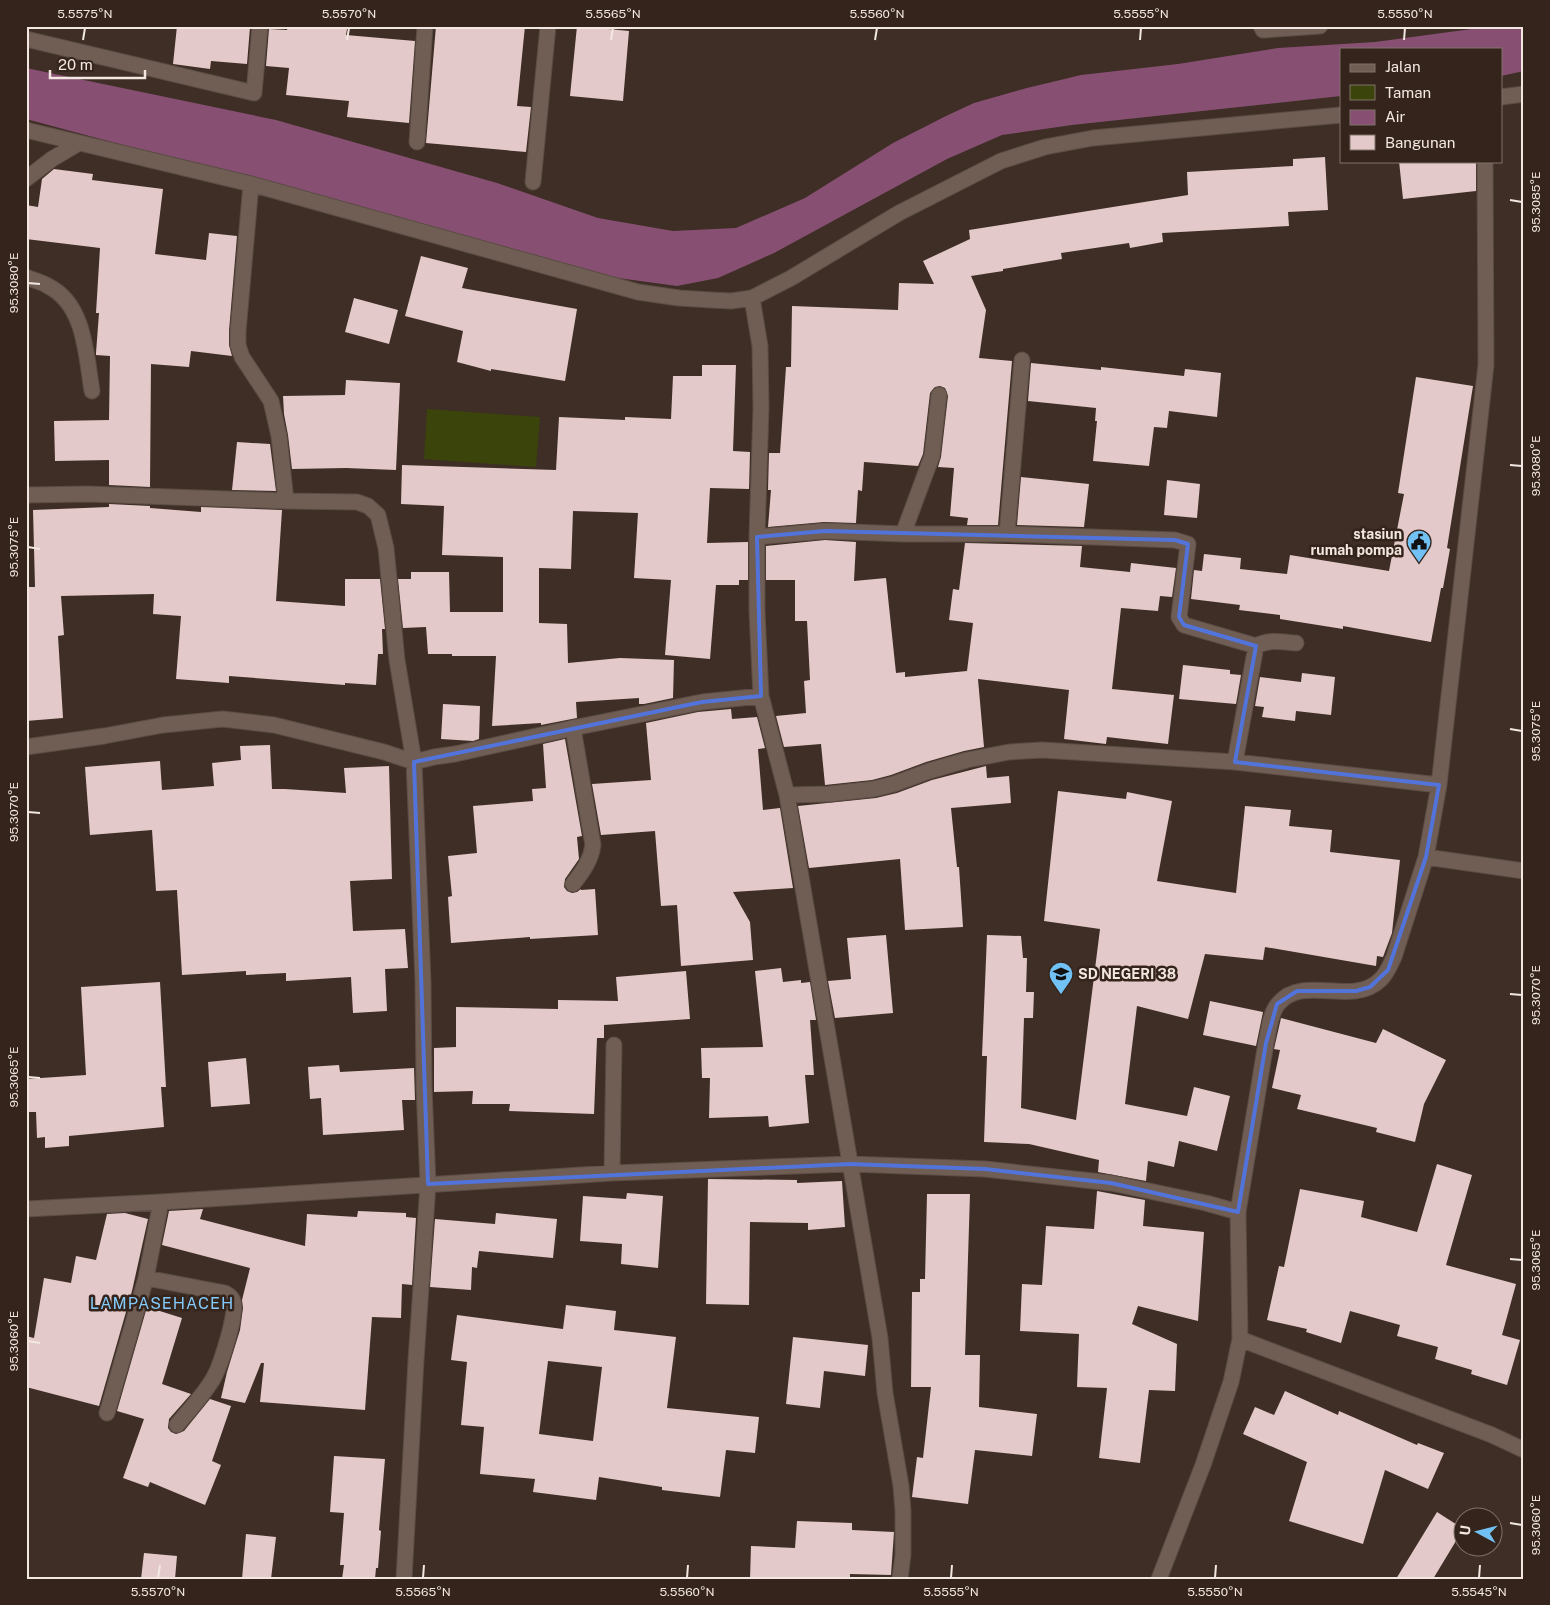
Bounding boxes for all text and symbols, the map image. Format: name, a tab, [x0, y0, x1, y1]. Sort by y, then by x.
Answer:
text: 5.5575°N	[57, 7, 113, 21]
text: 5.5570°N	[322, 7, 376, 21]
text: 5.5565°N	[585, 7, 641, 21]
text: 5.5560°N	[849, 7, 905, 21]
text: 5.5555°N	[1113, 7, 1169, 21]
text: 5.5550°N	[1377, 7, 1433, 21]
scale bar	[50, 48, 145, 80]
legend	[1340, 48, 1502, 162]
text: 20 m	[58, 56, 93, 73]
text: Jalan	[1385, 58, 1421, 75]
text: Taman	[1385, 84, 1431, 101]
text: Air	[1385, 108, 1405, 125]
text: Bangunan	[1385, 134, 1456, 151]
text: 95.3085°E	[1529, 171, 1543, 233]
text: 95.3080°E	[7, 253, 21, 313]
text: 95.3080°E	[1529, 436, 1543, 496]
text: 95.3075°E	[7, 517, 21, 577]
place label: stasiun rumah pompa	[1311, 526, 1402, 558]
public building icon: stasiun rumah pompa	[1406, 529, 1432, 563]
text: 95.3075°E	[1529, 701, 1543, 761]
text: 95.3070°E	[7, 782, 21, 842]
school or university icon: SD NEGERI 38	[1048, 961, 1074, 995]
text: 95.3070°E	[1529, 965, 1543, 1025]
place label: SD NEGERI 38	[1078, 966, 1176, 982]
text: 95.3065°E	[7, 1047, 21, 1107]
text: 95.3065°E	[1529, 1230, 1543, 1290]
district label: LAMPASEHACEH	[90, 1294, 234, 1313]
text: 95.3060°E	[7, 1311, 21, 1371]
text: 95.3060°E	[1529, 1495, 1543, 1555]
north arrow	[1452, 1508, 1502, 1558]
text: U	[1457, 1524, 1474, 1536]
text: 5.5570°N	[131, 1585, 185, 1599]
text: 5.5565°N	[395, 1585, 451, 1599]
text: 5.5560°N	[659, 1585, 715, 1599]
text: 5.5555°N	[923, 1585, 979, 1599]
text: 5.5550°N	[1187, 1585, 1243, 1599]
text: 5.5545°N	[1451, 1585, 1507, 1599]

